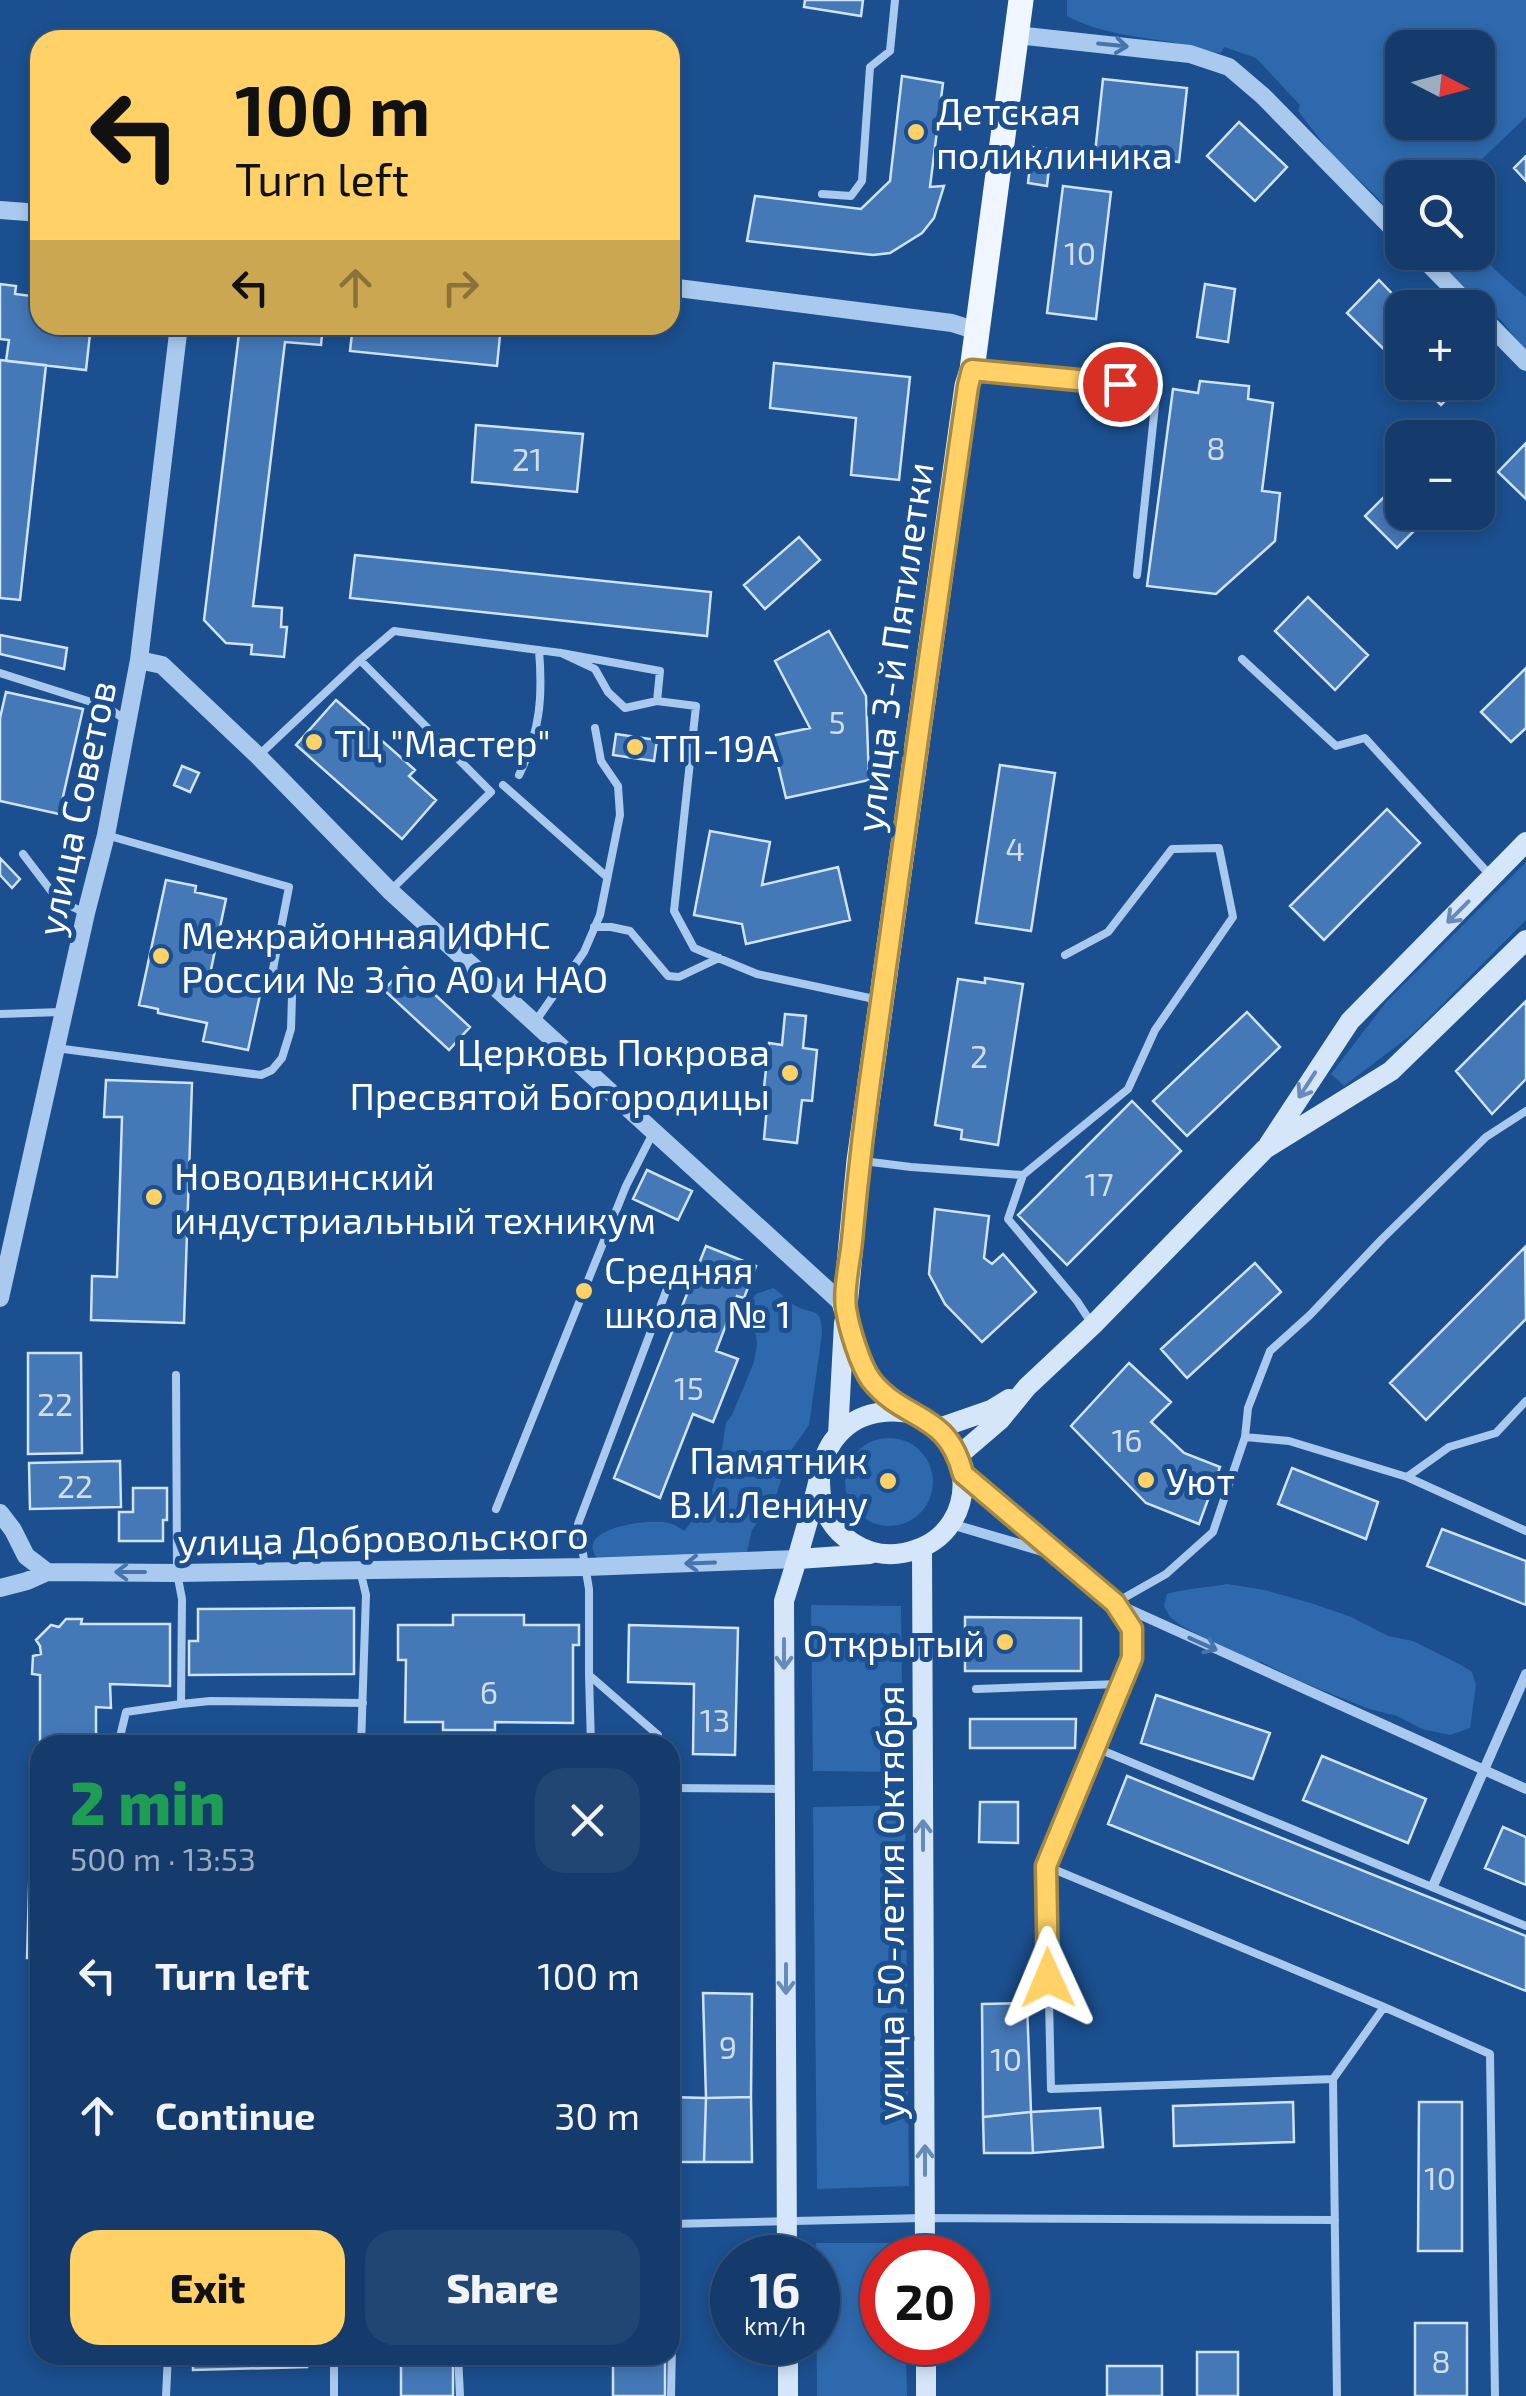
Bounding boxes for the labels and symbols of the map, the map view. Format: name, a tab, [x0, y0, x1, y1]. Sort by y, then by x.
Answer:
north arrow	[1385, 30, 1495, 140]
one-way arrow	[1097, 36, 1129, 55]
place label: Детская поликлиника	[936, 87, 1173, 177]
marker: Детская поликлиника	[905, 121, 927, 143]
house number: 10	[1064, 233, 1096, 271]
pin	[1078, 342, 1163, 427]
house number: 8	[1206, 428, 1226, 466]
house number: 21	[512, 439, 542, 477]
street label: улица 3-й Пятилетки	[844, 459, 942, 835]
street label: улица Советов	[26, 676, 124, 940]
house number: 5	[828, 702, 846, 740]
place label: ТЦ "Мастер"	[334, 719, 551, 765]
place label: ТП-19А	[655, 724, 779, 770]
marker: ТЦ "Мастер"	[303, 731, 325, 753]
marker: ТП-19А	[624, 736, 646, 758]
house number: 4	[1005, 829, 1025, 867]
one-way arrow	[1446, 899, 1470, 923]
place label: Межрайонная ИФНС России № 3 по АО и НАО	[181, 911, 608, 1001]
marker: Межрайонная ИФНС России № 3 по АО и НАО	[150, 945, 172, 967]
place label: Церковь Покрова Пресвятой Богородицы	[349, 1028, 770, 1118]
house number: 2	[970, 1036, 988, 1074]
marker: Церковь Покрова Пресвятой Богородицы	[779, 1062, 801, 1084]
one-way arrow	[1297, 1071, 1318, 1099]
place label: Новодвинский индустриальный техникум	[174, 1152, 656, 1242]
house number: 17	[1084, 1164, 1114, 1202]
marker: Новодвинский индустриальный техникум	[143, 1186, 165, 1208]
place label: Средняя школа № 1	[604, 1246, 791, 1336]
marker: Средняя школа № 1	[573, 1280, 595, 1302]
house number: 15	[674, 1368, 704, 1406]
house number: 22	[37, 1384, 73, 1422]
house number: 16	[1111, 1420, 1143, 1458]
place label: Памятник В.И.Ленину	[669, 1436, 868, 1526]
place label: Уют	[1166, 1457, 1235, 1503]
house number: 22	[57, 1466, 93, 1504]
marker: Уют	[1135, 1469, 1157, 1491]
marker: Памятник В.И.Ленину	[877, 1470, 899, 1492]
street label: улица Добровольского	[177, 1510, 589, 1564]
one-way arrow	[685, 1553, 717, 1572]
one-way arrow	[115, 1563, 147, 1582]
place label: Открытый	[803, 1619, 985, 1665]
marker: Открытый	[994, 1631, 1016, 1653]
one-way arrow	[1188, 1636, 1218, 1654]
one-way arrow	[774, 1638, 794, 1670]
house number: 6	[480, 1672, 498, 1710]
street label: улица 50-летия Октября	[866, 1685, 912, 2121]
house number: 13	[700, 1700, 730, 1738]
one-way arrow	[914, 1820, 933, 1852]
position arrow	[996, 1926, 1100, 2030]
one-way arrow	[776, 1962, 796, 1995]
house number: 9	[719, 2027, 737, 2065]
house number: 10	[990, 2039, 1022, 2077]
one-way arrow	[916, 2145, 934, 2178]
house number: 10	[1424, 2158, 1456, 2196]
speed limit sign: 20	[860, 2235, 990, 2365]
house number: 8	[1431, 2341, 1451, 2379]

